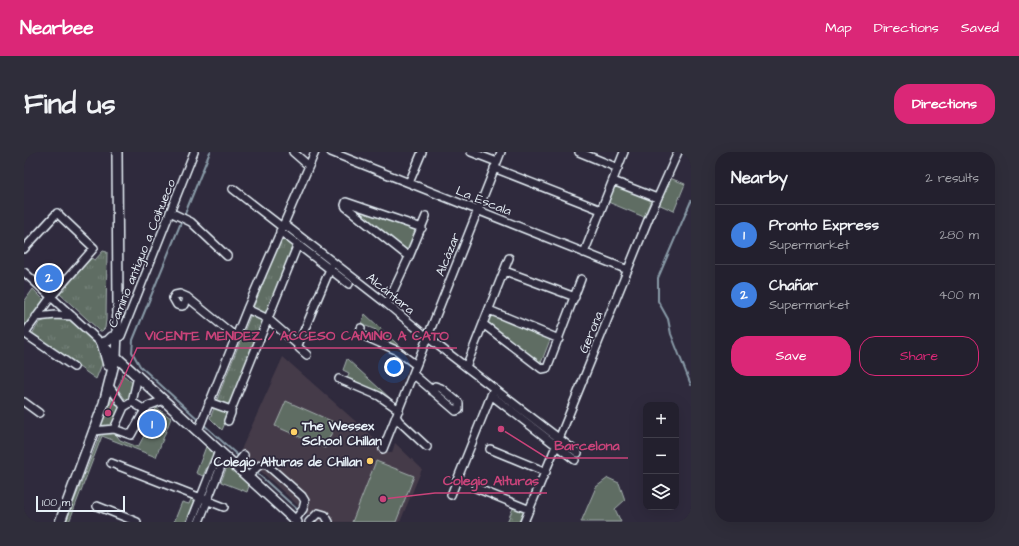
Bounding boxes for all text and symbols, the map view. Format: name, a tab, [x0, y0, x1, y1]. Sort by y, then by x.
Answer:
text: Nearbee	[20, 15, 94, 42]
text: Map	[825, 18, 852, 38]
text: Directions	[874, 18, 939, 38]
text: Saved	[961, 18, 999, 38]
button: Directions	[894, 84, 995, 124]
text: Find us	[24, 85, 115, 124]
text: Nearby	[731, 166, 788, 190]
text: 2 results	[925, 169, 979, 187]
street label: Camino antiguo a Coihueco	[104, 176, 181, 331]
street label: La Escala	[453, 182, 514, 220]
text: Pronto Express	[769, 215, 879, 236]
text: 1	[743, 226, 745, 244]
text: 280 m	[940, 226, 979, 244]
street label: Alcázar	[431, 230, 465, 279]
text: Supermarket	[769, 236, 850, 254]
pin: 2	[36, 263, 62, 293]
street label: Alcántara	[362, 269, 419, 319]
text: Chañar	[769, 275, 818, 296]
text: 2	[740, 286, 748, 304]
text: 400 m	[938, 286, 979, 304]
text: Supermarket	[769, 296, 850, 314]
street label: Gerona	[574, 308, 608, 356]
callout: VICENTE MENDEZ / ACCESO CAMINO A CATO	[137, 322, 457, 348]
text: VICENTE MENDEZ / ACCESO CAMINO A CATO	[144, 326, 450, 346]
button: Save	[731, 336, 851, 376]
button: Share	[859, 336, 979, 376]
your location	[384, 357, 404, 377]
map controls	[643, 402, 679, 510]
button: +	[643, 402, 679, 438]
pin: 1	[139, 409, 165, 439]
place label: The Wessex School Chillan	[301, 417, 382, 450]
marker: The Wessex School Chillan	[289, 427, 299, 437]
callout: Barcelona	[547, 432, 628, 458]
text: Barcelona	[554, 436, 621, 456]
button: −	[643, 438, 679, 474]
place label: Colegio Alturas de Chillan	[214, 453, 362, 473]
marker: Colegio Alturas de Chillan	[365, 456, 375, 466]
callout: Colegio Alturas	[435, 467, 547, 493]
text: Colegio Alturas	[443, 471, 539, 492]
button: layers	[643, 474, 679, 510]
scale bar	[36, 494, 125, 513]
text: 100 m	[42, 495, 70, 510]

